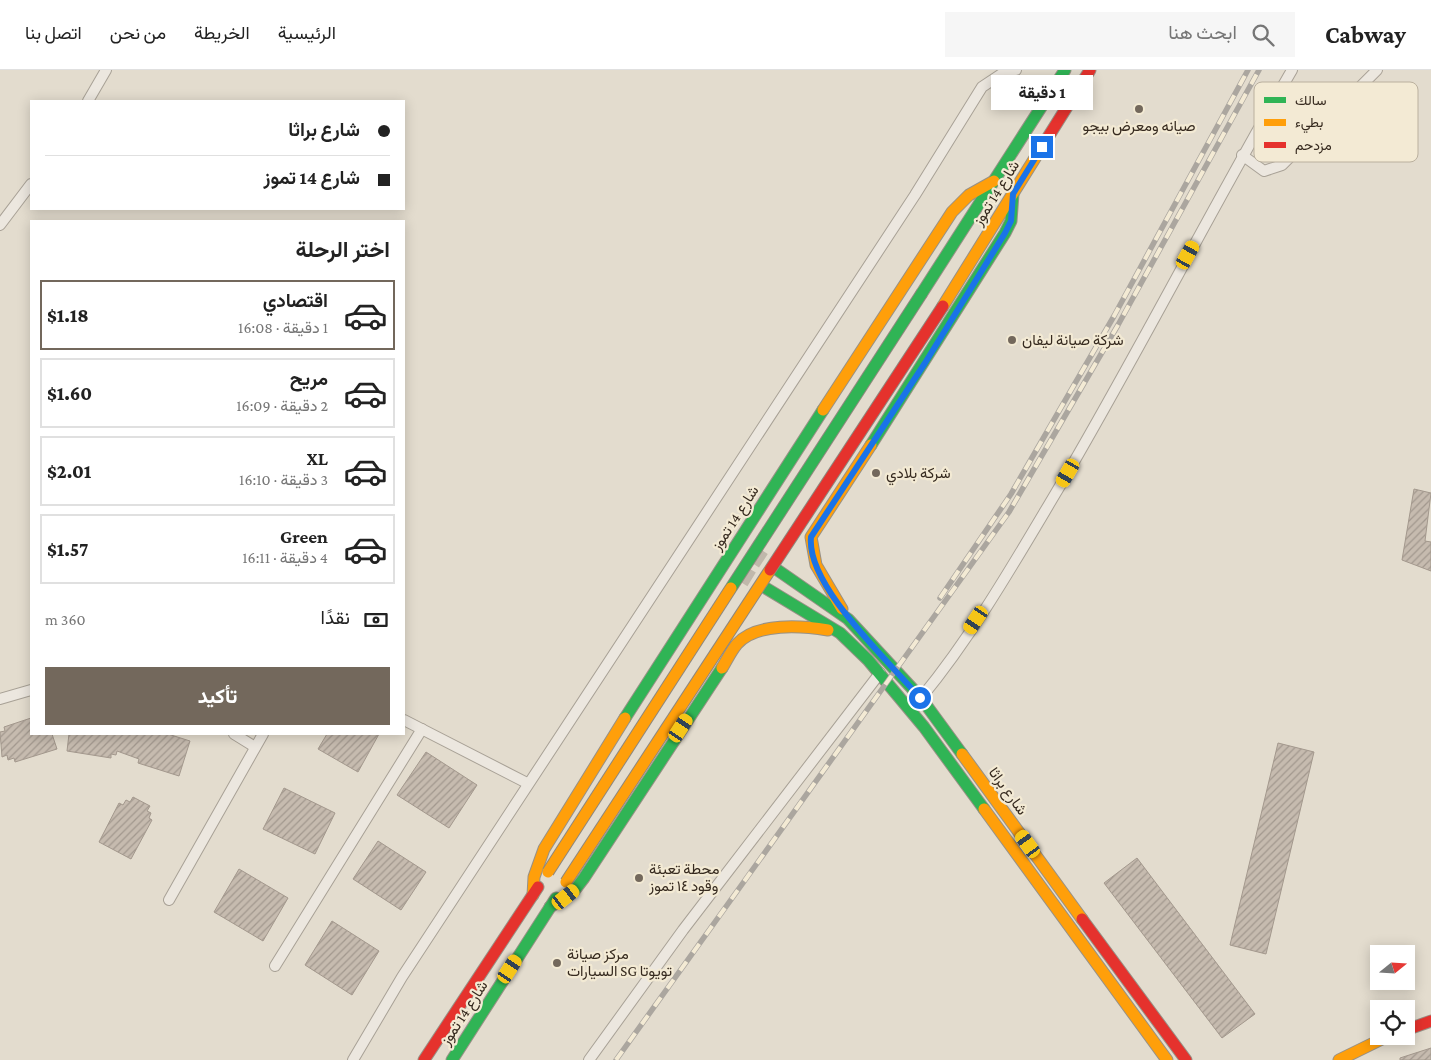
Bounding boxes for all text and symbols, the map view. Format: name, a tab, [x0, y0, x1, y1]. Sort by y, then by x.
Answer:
search box	[945, 12, 1295, 57]
icon: search	[1249, 21, 1277, 49]
text: Cabway	[1325, 21, 1406, 48]
text: ابحث هنا	[1168, 22, 1237, 43]
text: اتصل بنا	[25, 23, 82, 43]
text: من نحن	[110, 23, 166, 43]
text: الخريطة	[194, 23, 250, 43]
text: الرئيسية	[278, 23, 336, 43]
callout: 1 دقيقة	[991, 75, 1093, 110]
legend	[1254, 82, 1418, 162]
text: 1 دقيقة	[1018, 84, 1066, 101]
text: سالك	[1295, 92, 1326, 108]
marker: صيانه ومعرض بيجو	[1133, 103, 1145, 115]
text: بطيء	[1295, 114, 1323, 134]
place label: صيانه ومعرض بيجو	[1083, 118, 1195, 136]
text: شارع براثا	[288, 119, 360, 140]
route end	[1031, 136, 1053, 158]
text: مزدحم	[1295, 137, 1332, 154]
street label: شارع 14 تموز	[969, 157, 1025, 231]
text: شارع 14 تموز	[264, 167, 360, 188]
text: اختر الرحلة	[296, 237, 390, 262]
car	[1174, 238, 1201, 272]
text: اقتصادي	[263, 290, 328, 311]
icon: car	[343, 293, 388, 338]
text: $1.18	[47, 305, 89, 326]
text: 1 دقيقة · 16:08	[238, 319, 328, 336]
place label: شركة صيانة ليفان	[1022, 332, 1124, 349]
marker: شركة صيانة ليفان	[1006, 334, 1018, 346]
text: مريح	[290, 368, 328, 389]
icon: car	[343, 371, 388, 416]
text: $1.60	[47, 383, 92, 404]
text: 2 دقيقة · 16:09	[236, 397, 328, 414]
text: XL	[307, 448, 328, 469]
icon: car	[343, 449, 388, 494]
car	[1054, 456, 1081, 490]
text: $2.01	[47, 461, 91, 482]
place label: شركة بلادي	[886, 465, 951, 486]
marker: شركة بلادي	[870, 467, 882, 479]
text: 3 دقيقة · 16:10	[239, 471, 328, 488]
street label: شارع 14 تموز	[708, 483, 764, 556]
text: Green	[280, 526, 328, 547]
icon: car	[343, 527, 388, 572]
text: $1.57	[47, 539, 88, 560]
text: 4 دقيقة · 16:11	[242, 549, 328, 566]
car	[961, 603, 990, 637]
icon: cash	[362, 606, 390, 634]
text: نقدًا	[321, 607, 350, 628]
text: 360 m	[45, 611, 86, 628]
button: تأكيد	[45, 667, 390, 725]
route start	[909, 687, 931, 709]
car	[666, 711, 695, 745]
street label: شارع براثا	[983, 764, 1031, 820]
car	[1013, 827, 1042, 861]
place label: محطة تعبئة وقود ١٤ تموز	[648, 861, 719, 895]
marker: محطة تعبئة وقود ١٤ تموز	[633, 872, 645, 884]
car	[549, 882, 582, 912]
north arrow	[1370, 945, 1415, 990]
map controls	[1370, 945, 1415, 1045]
place label: مركز صيانة السيارات SG تويوتا	[567, 946, 672, 980]
car	[495, 952, 524, 986]
marker: مركز صيانة السيارات SG تويوتا	[551, 957, 563, 969]
street label: شارع 14 تموز	[437, 978, 493, 1051]
button: locate	[1370, 1000, 1415, 1045]

